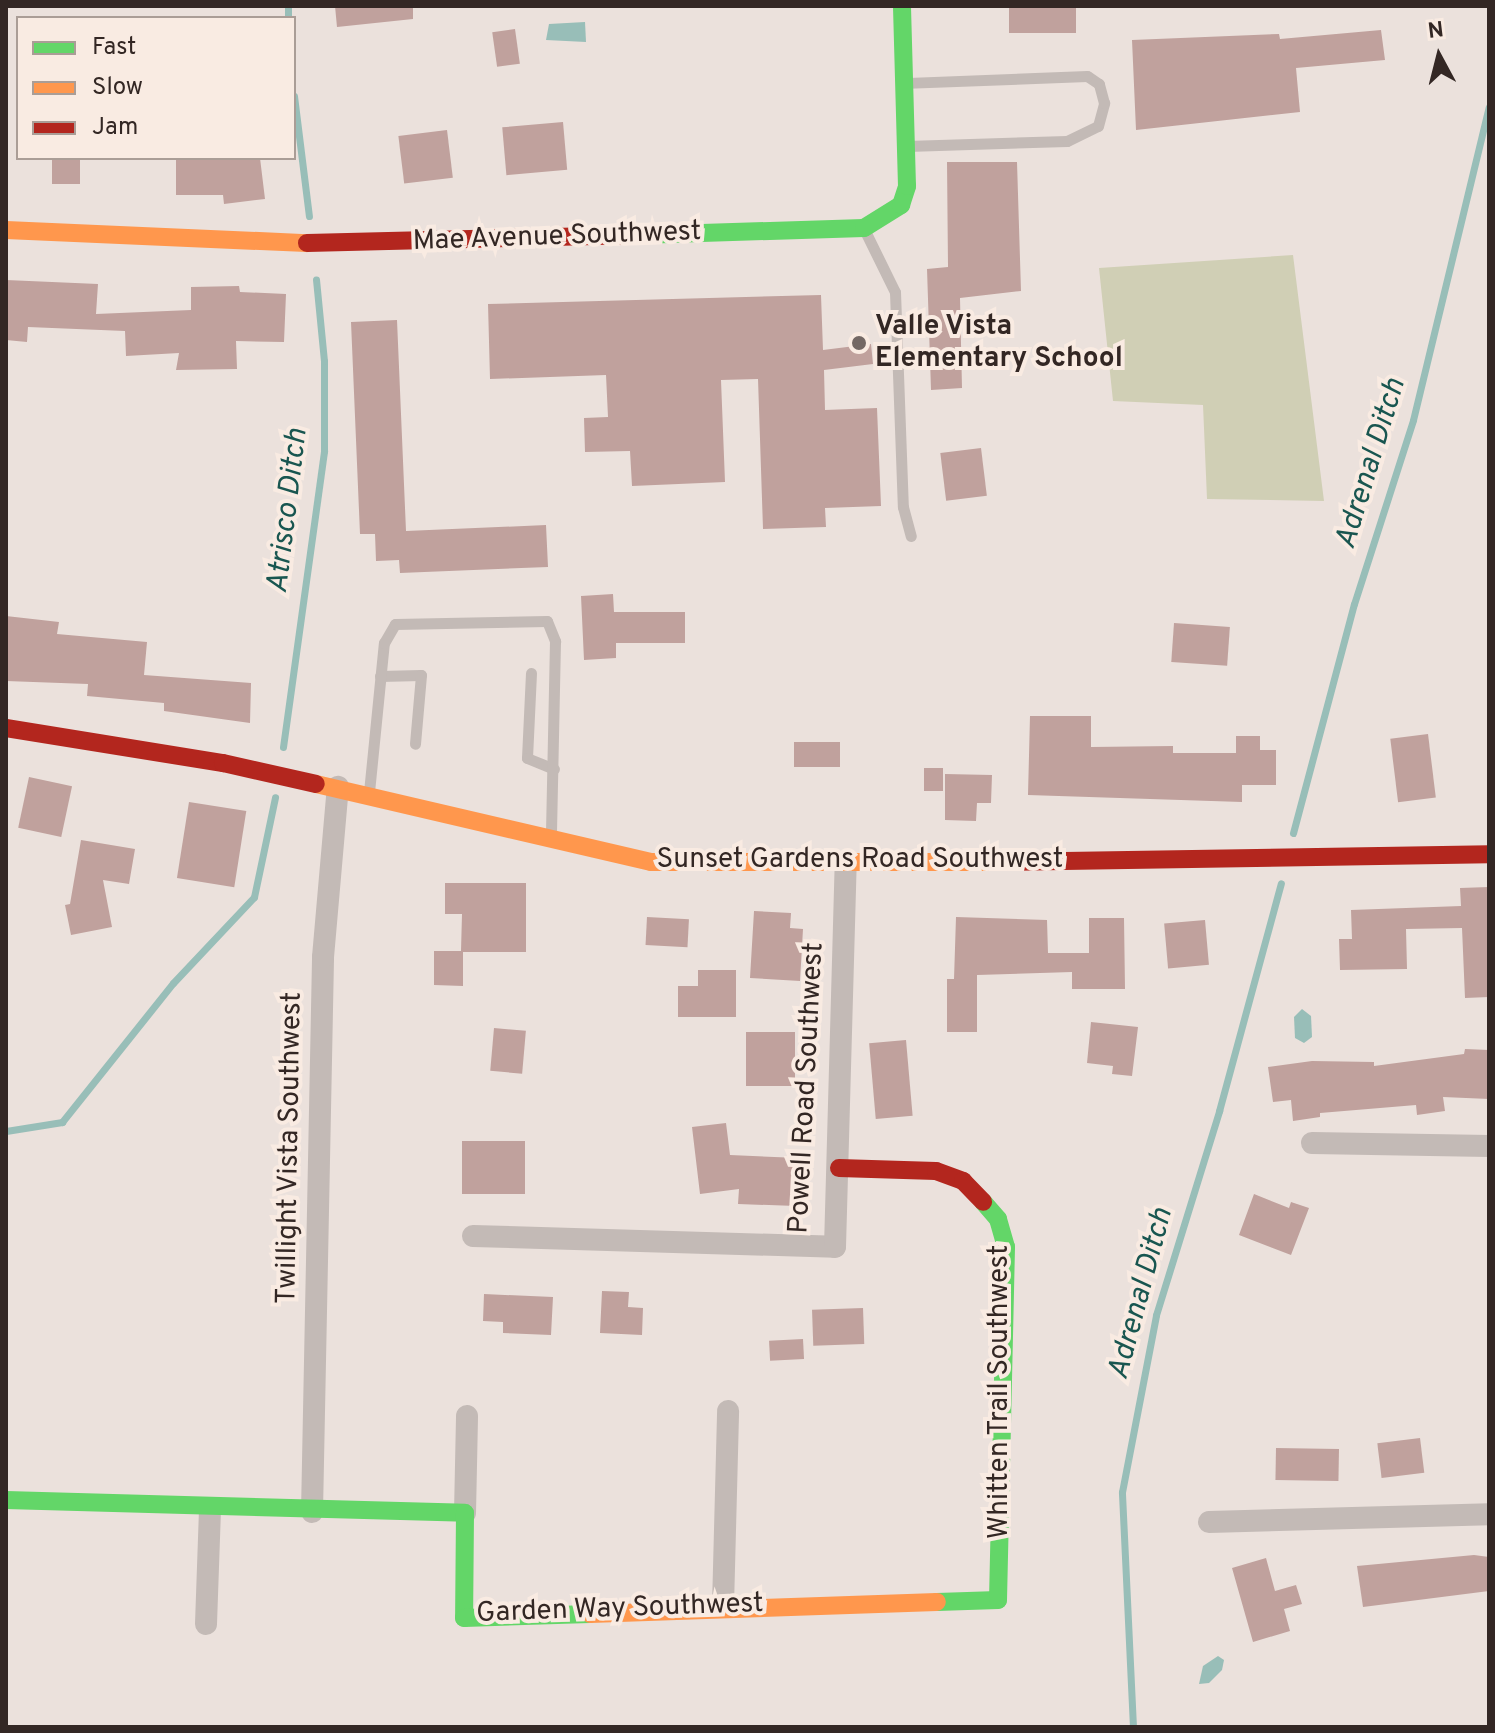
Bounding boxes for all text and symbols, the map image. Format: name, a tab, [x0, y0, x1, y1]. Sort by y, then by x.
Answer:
legend	[16, 16, 296, 160]
north arrow	[1399, 16, 1479, 96]
text: N	[1427, 17, 1445, 46]
text: Fast	[92, 33, 136, 63]
text: Slow	[92, 73, 143, 103]
text: Jam	[92, 113, 138, 143]
street label: Mae Avenue Southwest	[412, 215, 702, 259]
place label: Valle Vista Elementary School	[875, 310, 1123, 376]
marker: Valle Vista Elementary School	[850, 334, 868, 352]
water label: Adrenal Ditch	[1329, 375, 1415, 553]
water label: Atrisco Ditch	[261, 427, 317, 595]
street label: Sunset Gardens Road Southwest	[657, 843, 1063, 877]
street label: Powell Road Southwest	[783, 941, 831, 1235]
street label: Twillight Vista Southwest	[270, 991, 310, 1305]
water label: Adrenal Ditch	[1102, 1204, 1182, 1384]
street label: Whitten Trail Southwest	[983, 1244, 1017, 1540]
street label: Garden Way Southwest	[476, 1587, 764, 1631]

